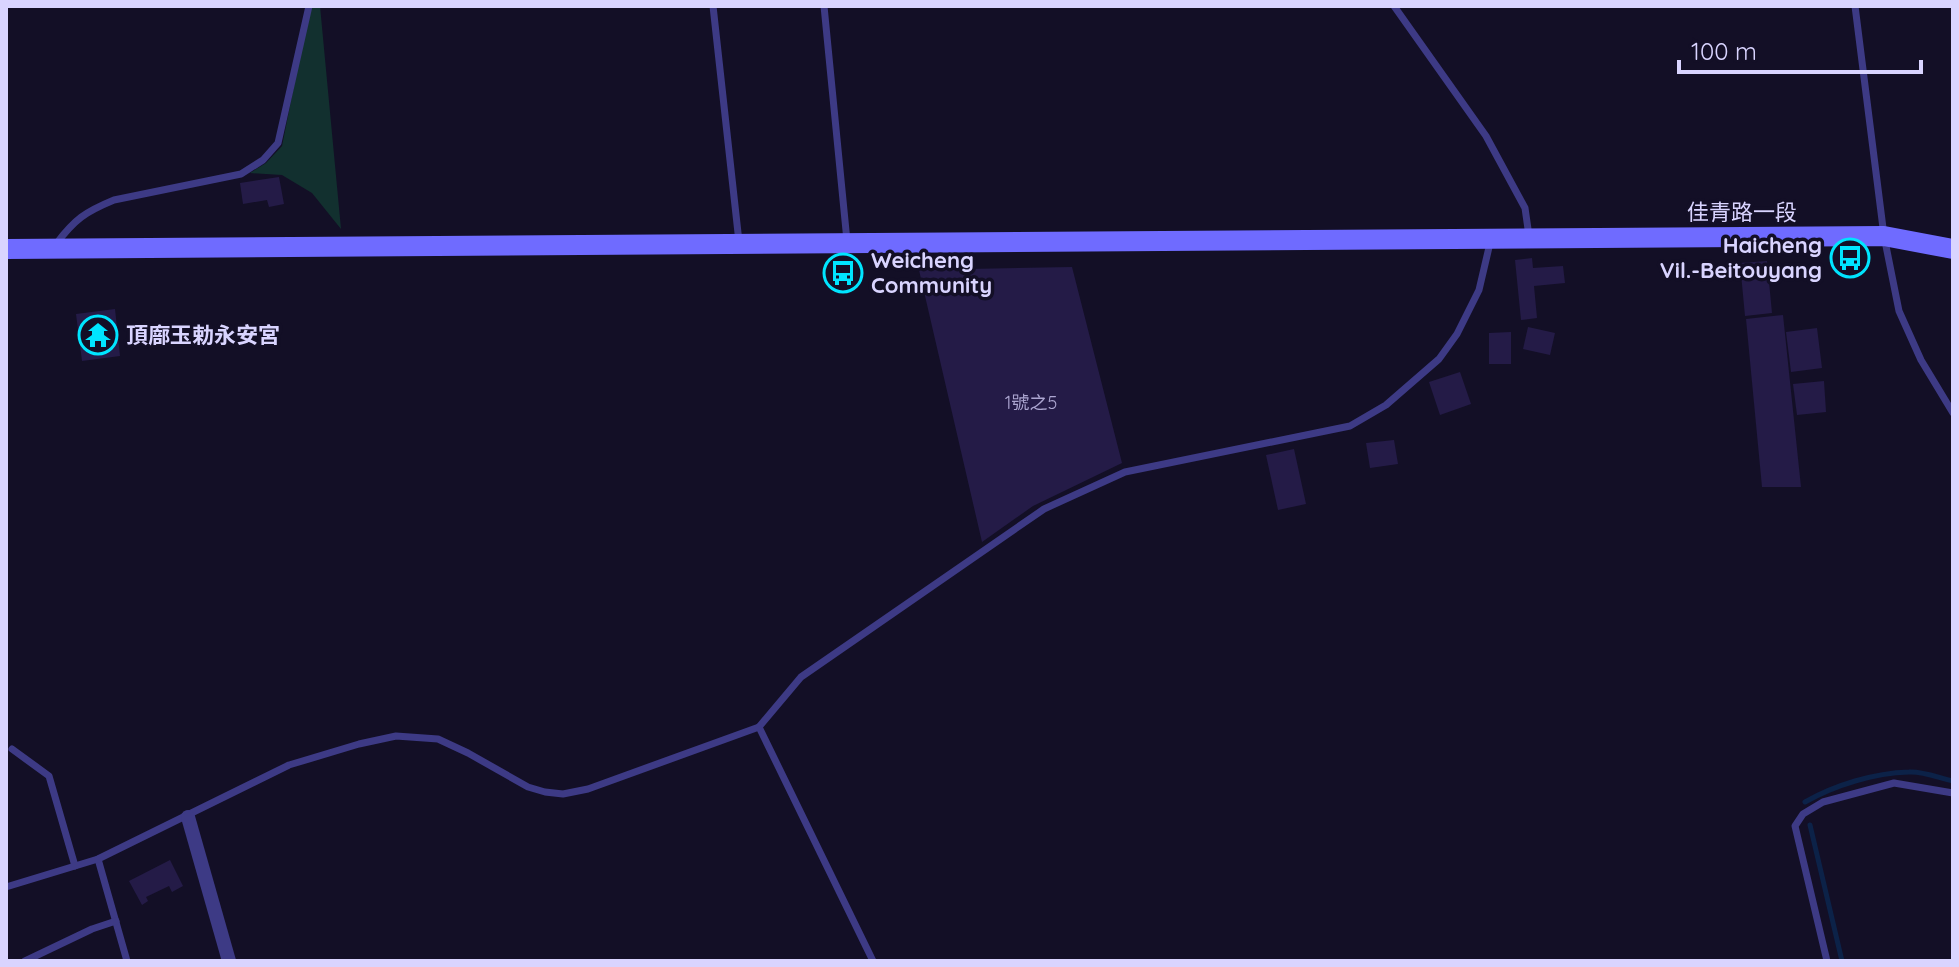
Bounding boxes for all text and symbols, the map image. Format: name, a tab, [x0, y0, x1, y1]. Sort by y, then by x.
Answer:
scale bar	[1679, 24, 1921, 74]
text: 100 m	[1691, 36, 1757, 66]
street label: 佳青路一段	[1687, 198, 1797, 226]
place label: Haicheng Vil.-Beitouyang	[1660, 231, 1822, 284]
bus stop icon: Haicheng Vil.-Beitouyang	[1829, 237, 1871, 279]
place label: Weicheng Community	[871, 246, 992, 299]
bus stop icon: Weicheng Community	[822, 252, 864, 294]
temple icon: 頂廍玉勅永安宮	[77, 314, 119, 356]
place label: 頂廍玉勅永安宮	[126, 321, 280, 349]
house number: 1號之5	[1005, 391, 1057, 414]

